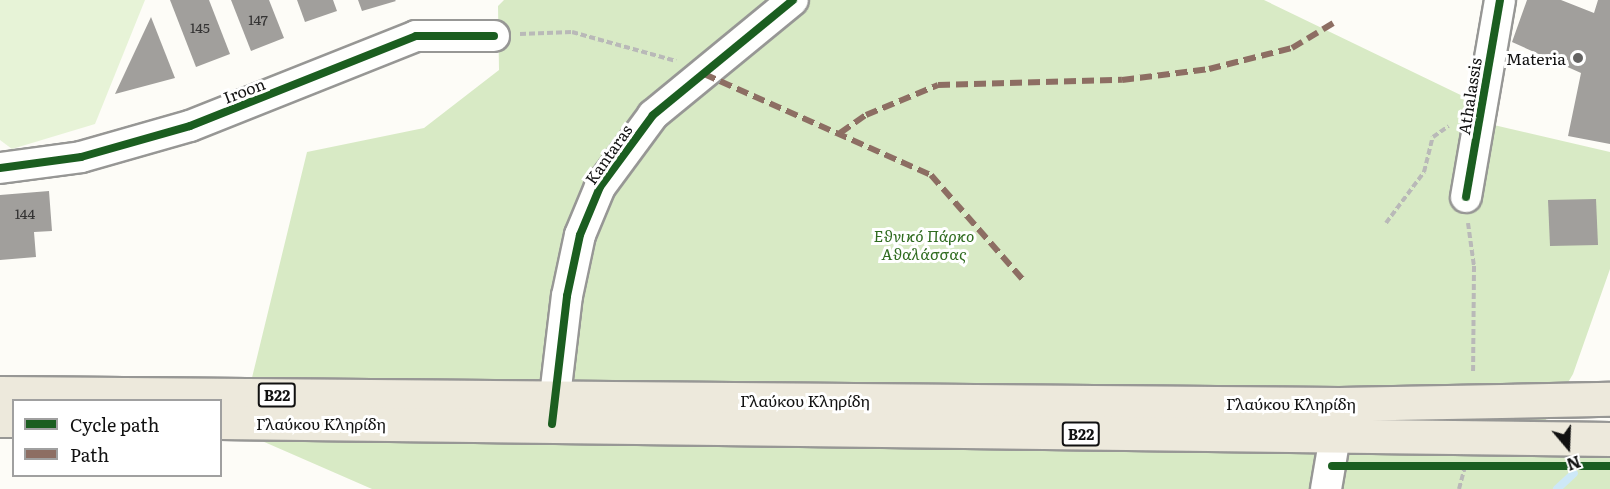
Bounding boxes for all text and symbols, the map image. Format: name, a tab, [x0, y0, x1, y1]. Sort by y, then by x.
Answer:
house number: 147	[248, 11, 268, 27]
house number: 145	[190, 19, 210, 35]
place label: Materia	[1506, 48, 1566, 68]
marker: Materia	[1571, 51, 1585, 65]
street label: Athalassis	[1453, 56, 1485, 136]
street label: Iroon	[220, 73, 268, 107]
street label: Kantaras	[581, 120, 635, 188]
house number: 144	[15, 205, 35, 221]
park label: Εθνικό Πάρκο Αθαλάσσας	[874, 225, 974, 263]
road number: B22	[258, 383, 296, 407]
street label: Γλαύκου Κληρίδη	[740, 390, 870, 410]
street label: Γλαύκου Κληρίδη	[1226, 393, 1356, 413]
legend	[12, 399, 222, 477]
text: Cycle path	[70, 411, 159, 438]
street label: Γλαύκου Κληρίδη	[256, 413, 386, 433]
north arrow	[1538, 417, 1598, 477]
road number: B22	[1062, 422, 1100, 446]
text: Path	[70, 441, 109, 468]
text: N	[1564, 450, 1584, 478]

